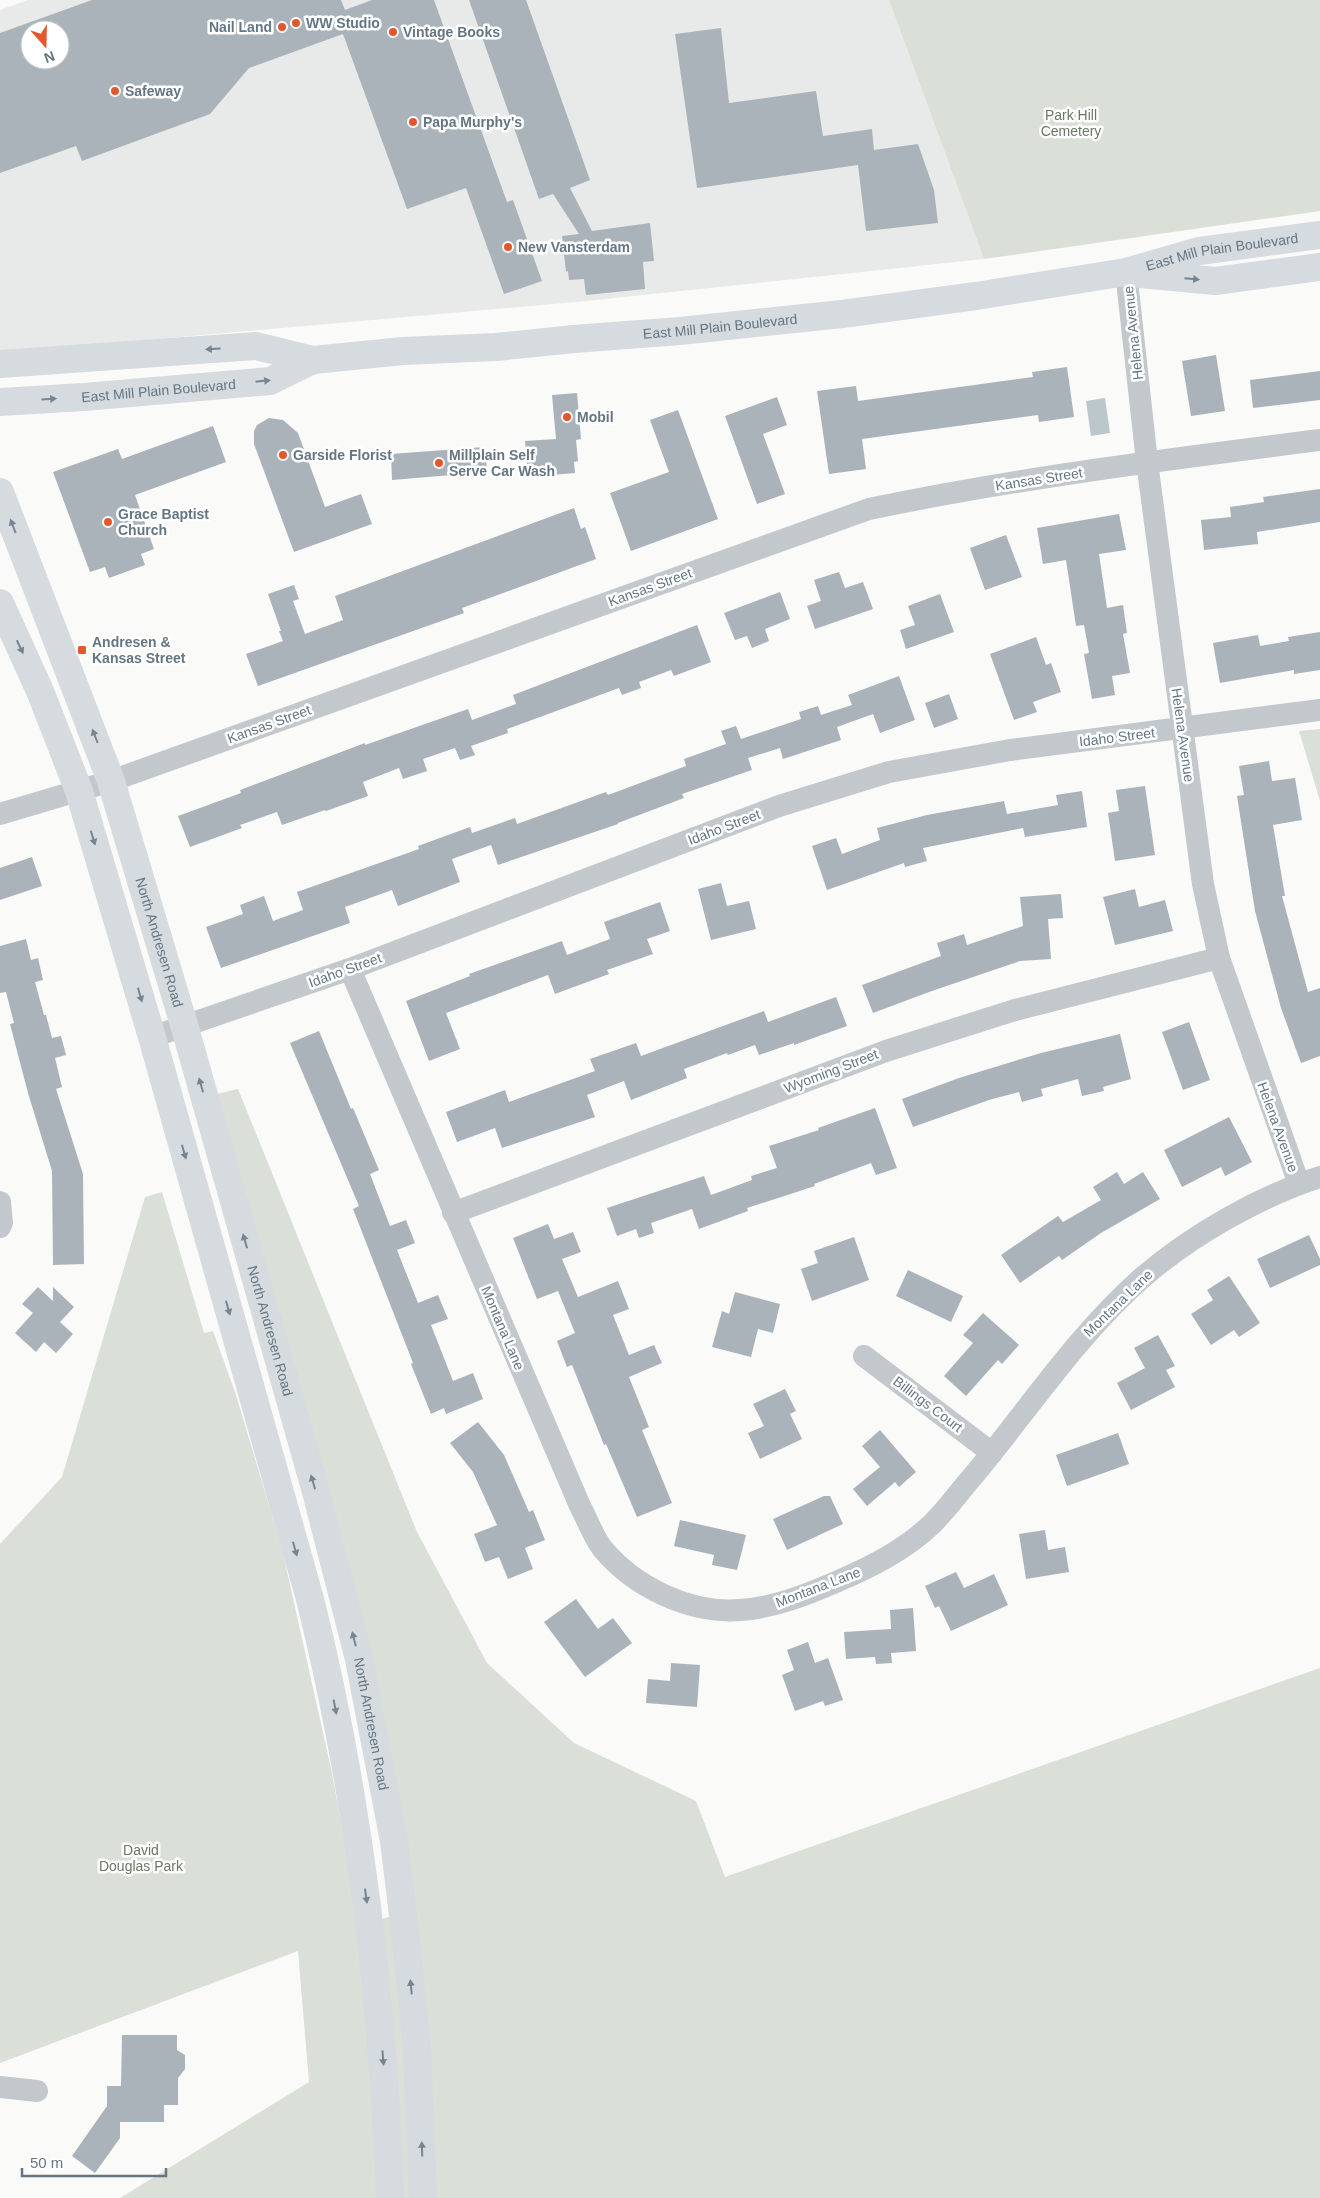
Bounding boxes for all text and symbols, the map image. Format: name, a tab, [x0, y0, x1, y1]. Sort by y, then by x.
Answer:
place label: WW Studio	[306, 15, 380, 31]
marker: WW Studio	[290, 17, 302, 29]
place label: Nail Land	[209, 19, 272, 35]
north arrow	[20, 20, 70, 70]
marker: Nail Land	[276, 21, 288, 33]
place label: Vintage Books	[403, 24, 500, 40]
marker: Vintage Books	[387, 26, 399, 38]
text: N	[42, 48, 57, 66]
place label: Safeway	[125, 83, 181, 99]
marker: Safeway	[109, 85, 121, 97]
park label: Park Hill Cemetery	[1041, 107, 1101, 139]
place label: Papa Murphy's	[423, 114, 522, 130]
marker: Papa Murphy's	[407, 116, 419, 128]
street label: East Mill Plain Boulevard	[1144, 230, 1299, 274]
place label: New Vansterdam	[518, 239, 630, 255]
marker: New Vansterdam	[502, 241, 514, 253]
one-way arrow	[1184, 275, 1200, 283]
street label: Helena Avenue	[1120, 285, 1146, 381]
street label: East Mill Plain Boulevard	[642, 311, 798, 342]
one-way arrow	[205, 345, 221, 353]
street label: East Mill Plain Boulevard	[81, 376, 237, 405]
one-way arrow	[255, 377, 271, 385]
one-way arrow	[41, 394, 57, 402]
place label: Mobil	[577, 409, 614, 425]
marker: Mobil	[561, 411, 573, 423]
place label: Garside Florist	[293, 447, 392, 463]
place label: Millplain Self Serve Car Wash	[449, 447, 555, 479]
marker: Garside Florist	[277, 449, 289, 461]
marker: Millplain Self Serve Car Wash	[433, 457, 445, 469]
street label: Kansas Street	[994, 464, 1084, 494]
place label: Grace Baptist Church	[118, 506, 209, 538]
marker: Grace Baptist Church	[102, 516, 114, 528]
one-way arrow	[9, 518, 17, 533]
street label: Kansas Street	[606, 564, 694, 610]
place label: Andresen & Kansas Street	[92, 634, 186, 666]
one-way arrow	[16, 640, 24, 654]
marker: Andresen & Kansas Street	[76, 644, 88, 656]
street label: Helena Avenue	[1168, 687, 1198, 783]
street label: Kansas Street	[225, 701, 313, 747]
street label: Idaho Street	[1078, 724, 1156, 750]
one-way arrow	[90, 728, 98, 743]
street label: Idaho Street	[686, 806, 763, 848]
one-way arrow	[90, 830, 97, 845]
street label: North Andresen Road	[132, 875, 186, 1009]
street label: Idaho Street	[306, 949, 384, 991]
one-way arrow	[136, 987, 144, 1003]
street label: Wyoming Street	[782, 1046, 880, 1096]
one-way arrow	[196, 1077, 204, 1092]
street label: Helena Avenue	[1254, 1080, 1302, 1174]
one-way arrow	[181, 1144, 189, 1159]
one-way arrow	[240, 1234, 248, 1249]
street label: North Andresen Road	[244, 1264, 296, 1398]
street label: Montana Lane	[1080, 1266, 1156, 1340]
street label: Montana Lane	[478, 1284, 528, 1373]
one-way arrow	[224, 1301, 232, 1316]
street label: Billings Court	[890, 1373, 966, 1435]
one-way arrow	[308, 1474, 316, 1489]
one-way arrow	[292, 1542, 300, 1557]
street label: Montana Lane	[773, 1563, 863, 1611]
one-way arrow	[350, 1631, 358, 1646]
street label: North Andresen Road	[351, 1656, 392, 1792]
one-way arrow	[331, 1699, 339, 1715]
park label: David Douglas Park	[99, 1842, 184, 1874]
one-way arrow	[362, 1889, 370, 1905]
one-way arrow	[406, 1979, 414, 1995]
one-way arrow	[379, 2050, 387, 2066]
one-way arrow	[418, 2141, 426, 2157]
scale bar	[22, 2146, 166, 2178]
text: 50 m	[30, 2154, 63, 2171]

